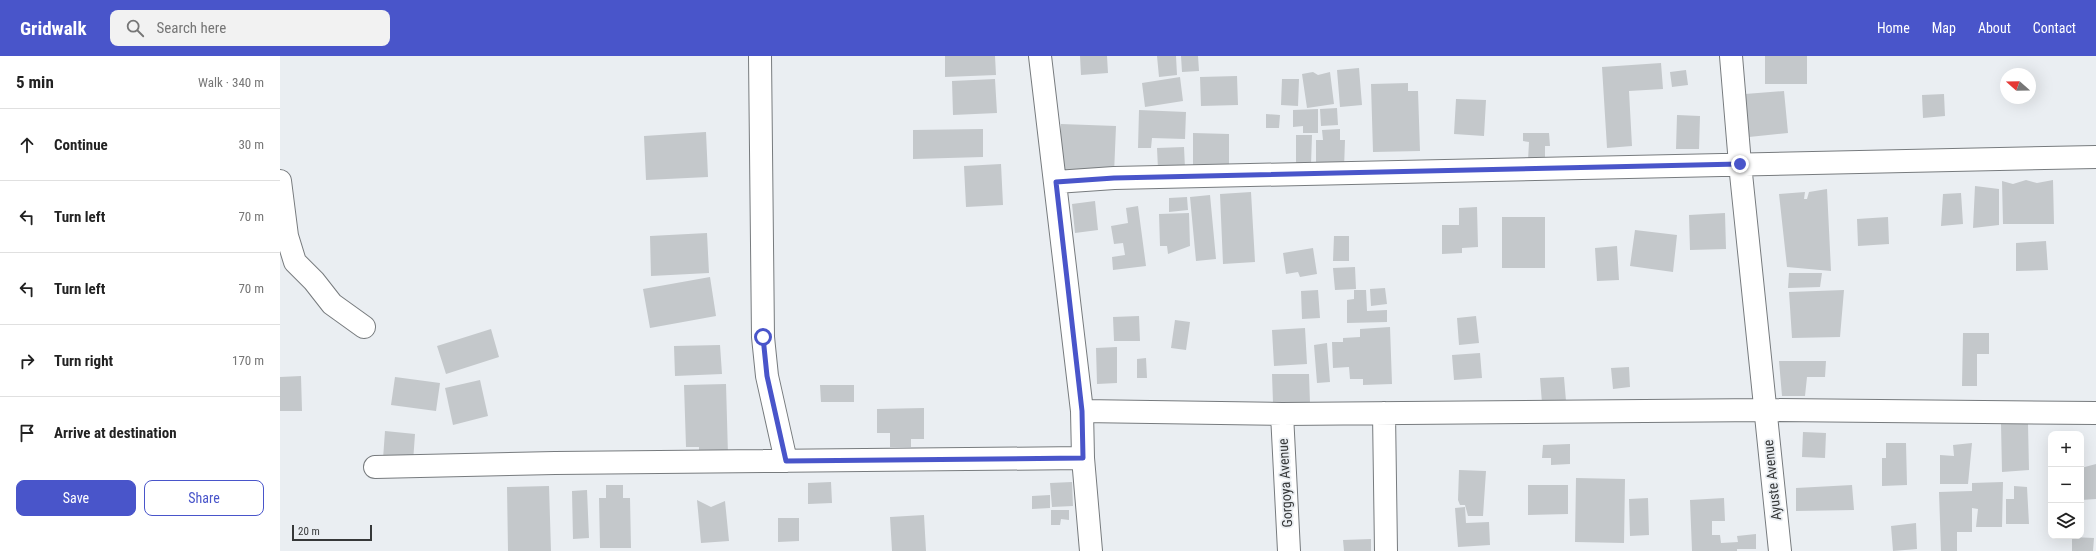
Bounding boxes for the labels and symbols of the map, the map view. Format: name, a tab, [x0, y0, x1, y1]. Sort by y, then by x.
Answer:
north arrow	[2000, 68, 2036, 104]
route end	[1731, 155, 1749, 173]
route start	[754, 328, 772, 346]
street label: Gorgoya Avenue	[1275, 438, 1295, 528]
street label: Ayuste Avenue	[1760, 438, 1784, 521]
scale bar	[292, 523, 372, 542]

